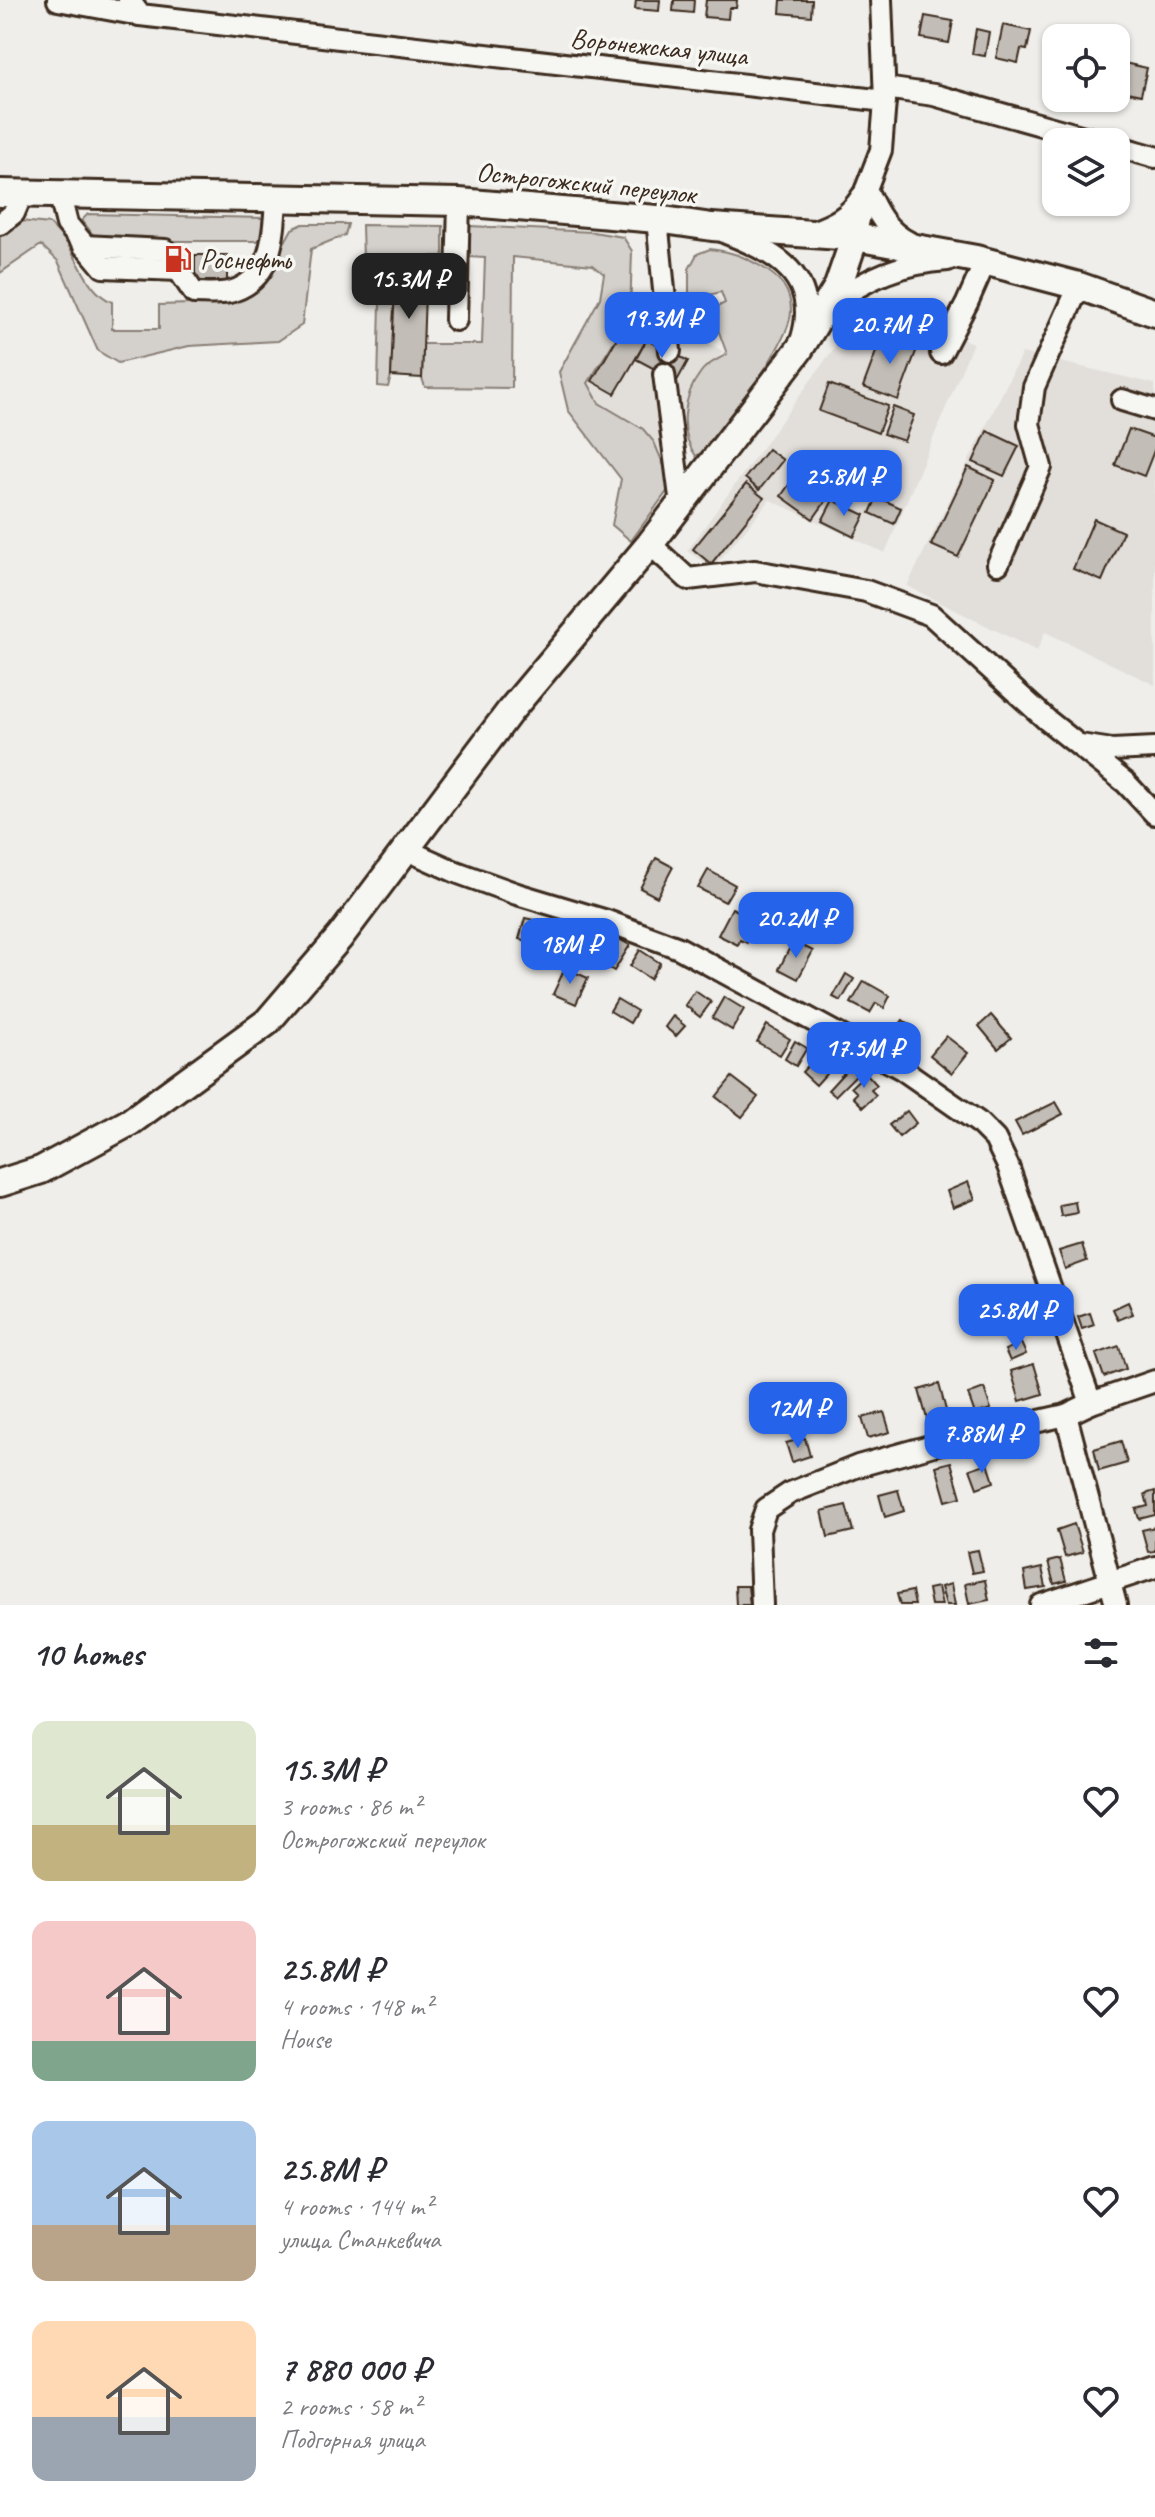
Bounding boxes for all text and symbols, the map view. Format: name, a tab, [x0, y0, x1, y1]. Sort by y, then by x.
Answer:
street label: Воронежская улица	[569, 20, 751, 73]
map controls	[1042, 24, 1130, 216]
button: locate	[1042, 24, 1130, 112]
button: layers	[1042, 128, 1130, 216]
street label: Острогожский переулок	[475, 154, 700, 212]
place label: Роснефть	[200, 242, 293, 277]
fuel station icon: Роснефть	[163, 244, 193, 274]
pin: 15.3M ₽	[335, 253, 483, 321]
text: 15.3M ₽	[370, 262, 448, 295]
pin: 19.3M ₽	[588, 292, 736, 360]
pin: 20.7M ₽	[816, 298, 964, 366]
text: 19.3M ₽	[623, 301, 701, 334]
text: 20.7M ₽	[851, 307, 929, 340]
pin: 25.8M ₽	[770, 450, 918, 518]
text: 25.8M ₽	[805, 459, 883, 492]
pin: 20.2M ₽	[722, 892, 870, 960]
text: 20.2M ₽	[757, 901, 835, 934]
pin: 18M ₽	[514, 918, 626, 986]
text: 18M ₽	[539, 927, 601, 960]
pin: 17.5M ₽	[790, 1022, 938, 1090]
text: 17.5M ₽	[825, 1031, 903, 1064]
pin: 25.8M ₽	[942, 1284, 1090, 1352]
text: 25.8M ₽	[977, 1293, 1055, 1326]
pin: 12M ₽	[742, 1382, 854, 1450]
text: 12M ₽	[767, 1391, 829, 1424]
pin: 7.88M ₽	[908, 1407, 1056, 1475]
text: 7.88M ₽	[943, 1416, 1021, 1449]
icon: filters	[1079, 1631, 1123, 1675]
text: 10 homes	[32, 1632, 143, 1675]
text: 15.3M ₽	[280, 1747, 383, 1790]
icon: home	[96, 1753, 192, 1849]
icon: heart	[1079, 1779, 1123, 1823]
text: 3 rooms · 86 m²	[280, 1790, 421, 1823]
text: Острогожский переулок	[280, 1823, 485, 1856]
text: 25.8M ₽	[280, 1947, 383, 1990]
icon: home	[96, 1953, 192, 2049]
icon: heart	[1079, 1979, 1123, 2023]
text: 4 rooms · 148 m²	[280, 1990, 432, 2023]
text: House	[280, 2023, 331, 2056]
text: 25.8M ₽	[280, 2147, 383, 2190]
icon: home	[96, 2153, 192, 2249]
icon: heart	[1079, 2179, 1123, 2223]
text: 4 rooms · 144 m²	[280, 2190, 432, 2223]
text: улица Станкевича	[280, 2223, 440, 2256]
text: 7 880 000 ₽	[280, 2347, 429, 2390]
icon: home	[96, 2353, 192, 2449]
icon: heart	[1079, 2379, 1123, 2423]
text: 2 rooms · 58 m²	[280, 2390, 421, 2423]
text: Подгорная улица	[280, 2423, 425, 2456]

